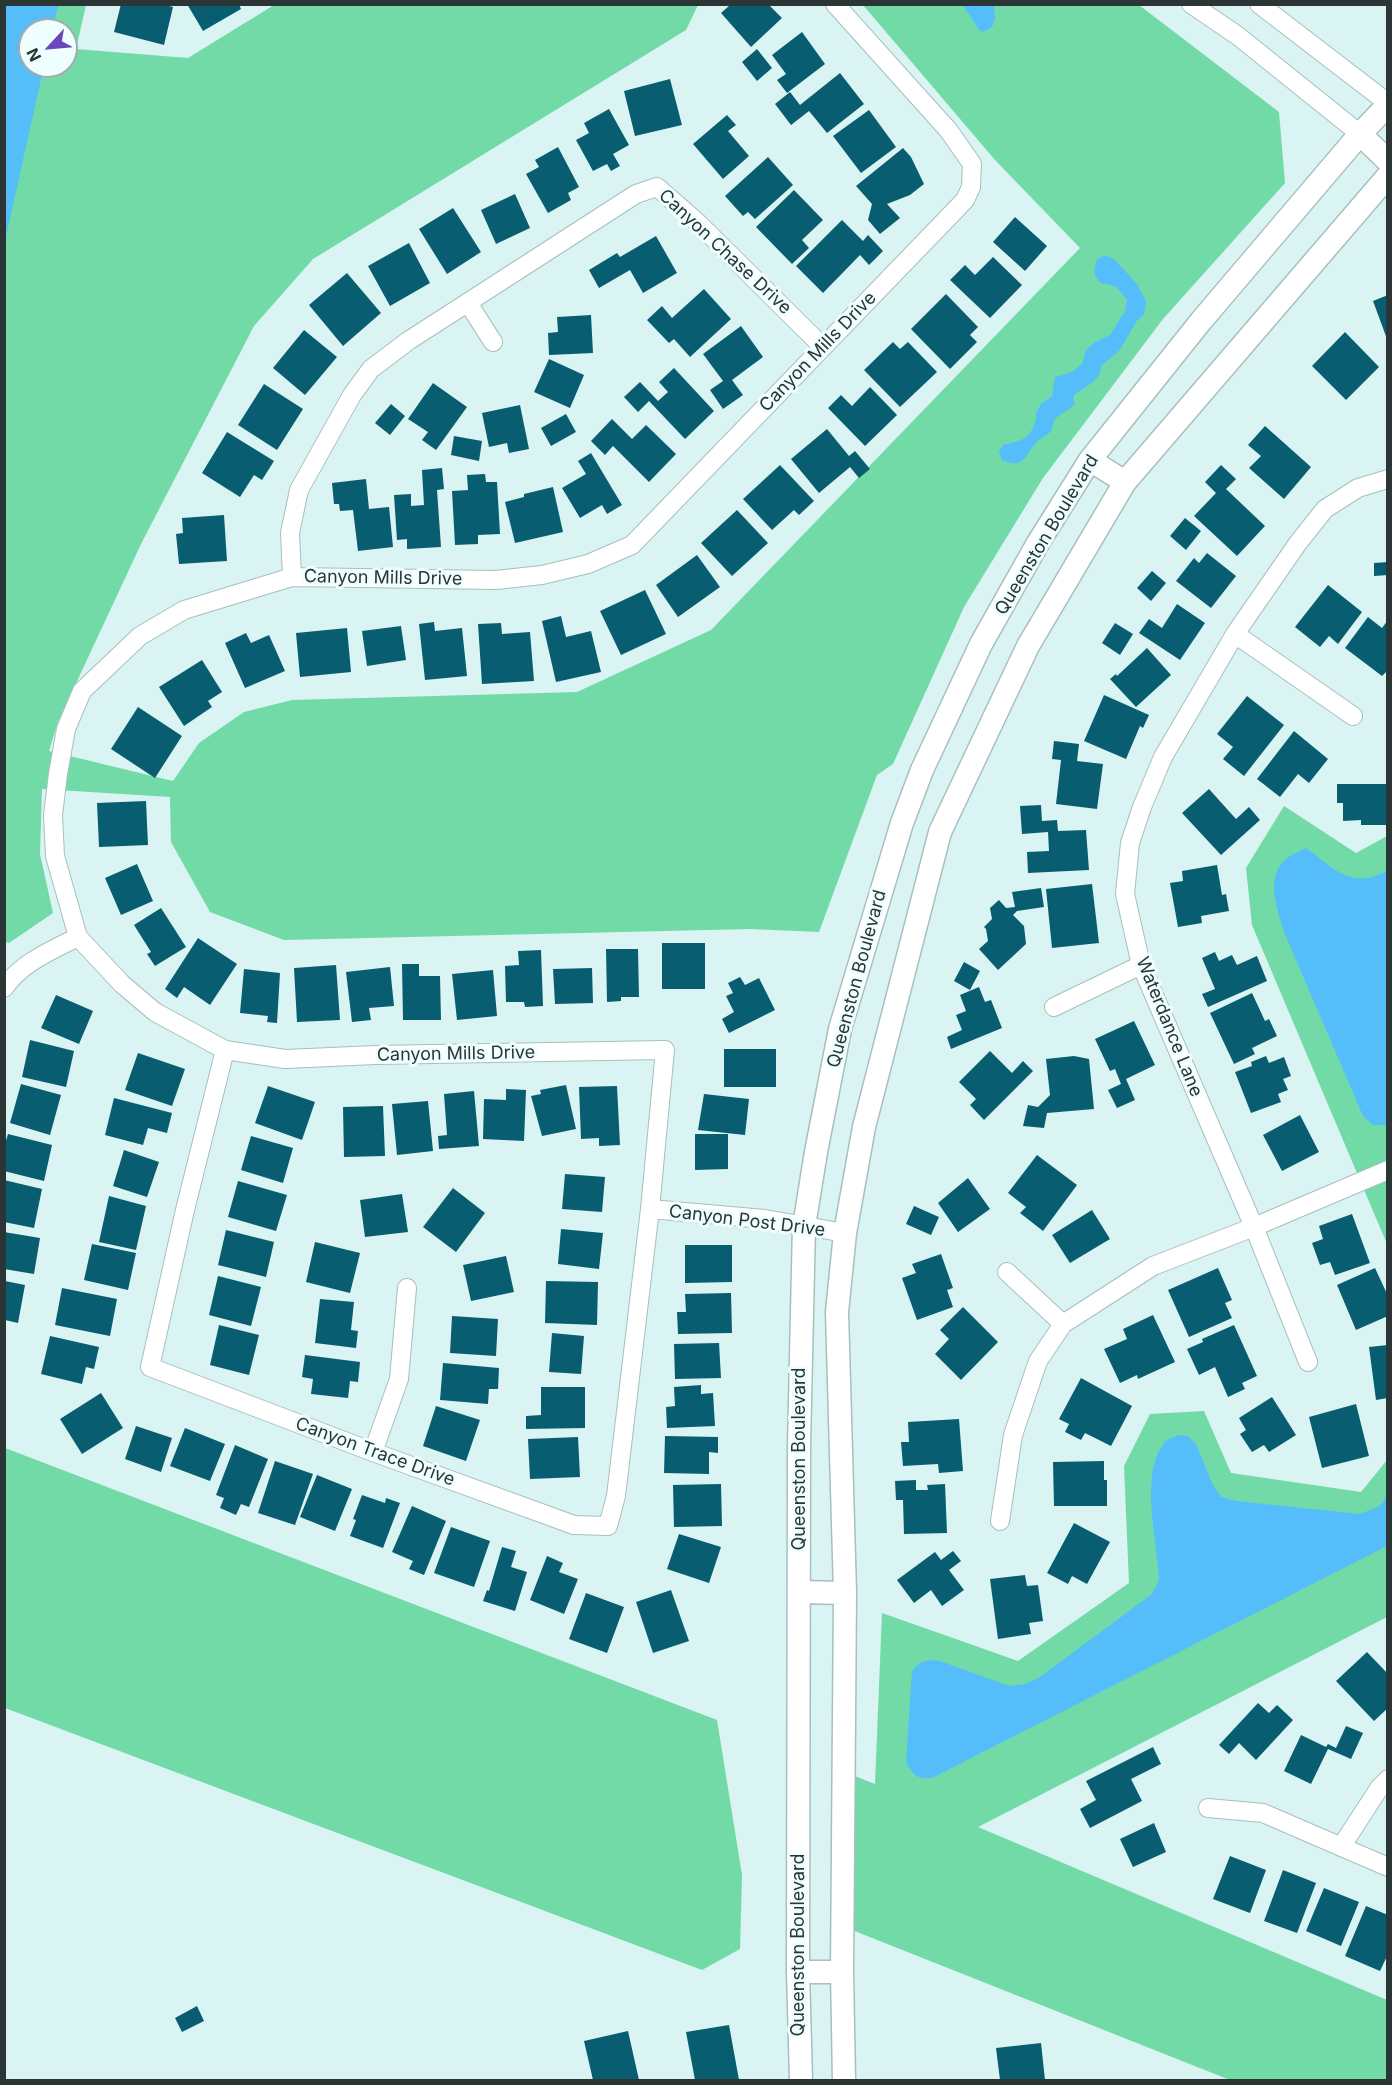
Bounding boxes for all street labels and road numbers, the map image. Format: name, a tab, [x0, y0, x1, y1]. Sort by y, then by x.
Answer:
street label: Canyon Chase Drive	[654, 185, 796, 319]
street label: Canyon Mills Drive	[755, 288, 881, 416]
street label: Queenston Boulevard	[991, 451, 1103, 619]
street label: Canyon Mills Drive	[304, 566, 462, 590]
street label: Queenston Boulevard	[823, 888, 891, 1070]
street label: Waterdance Lane	[1131, 954, 1207, 1100]
street label: Canyon Mills Drive	[377, 1042, 535, 1066]
street label: Canyon Post Drive	[668, 1201, 826, 1241]
street label: Queenston Boulevard	[789, 1367, 811, 1551]
street label: Canyon Trace Drive	[292, 1413, 458, 1491]
street label: Queenston Boulevard	[788, 1853, 810, 2037]

